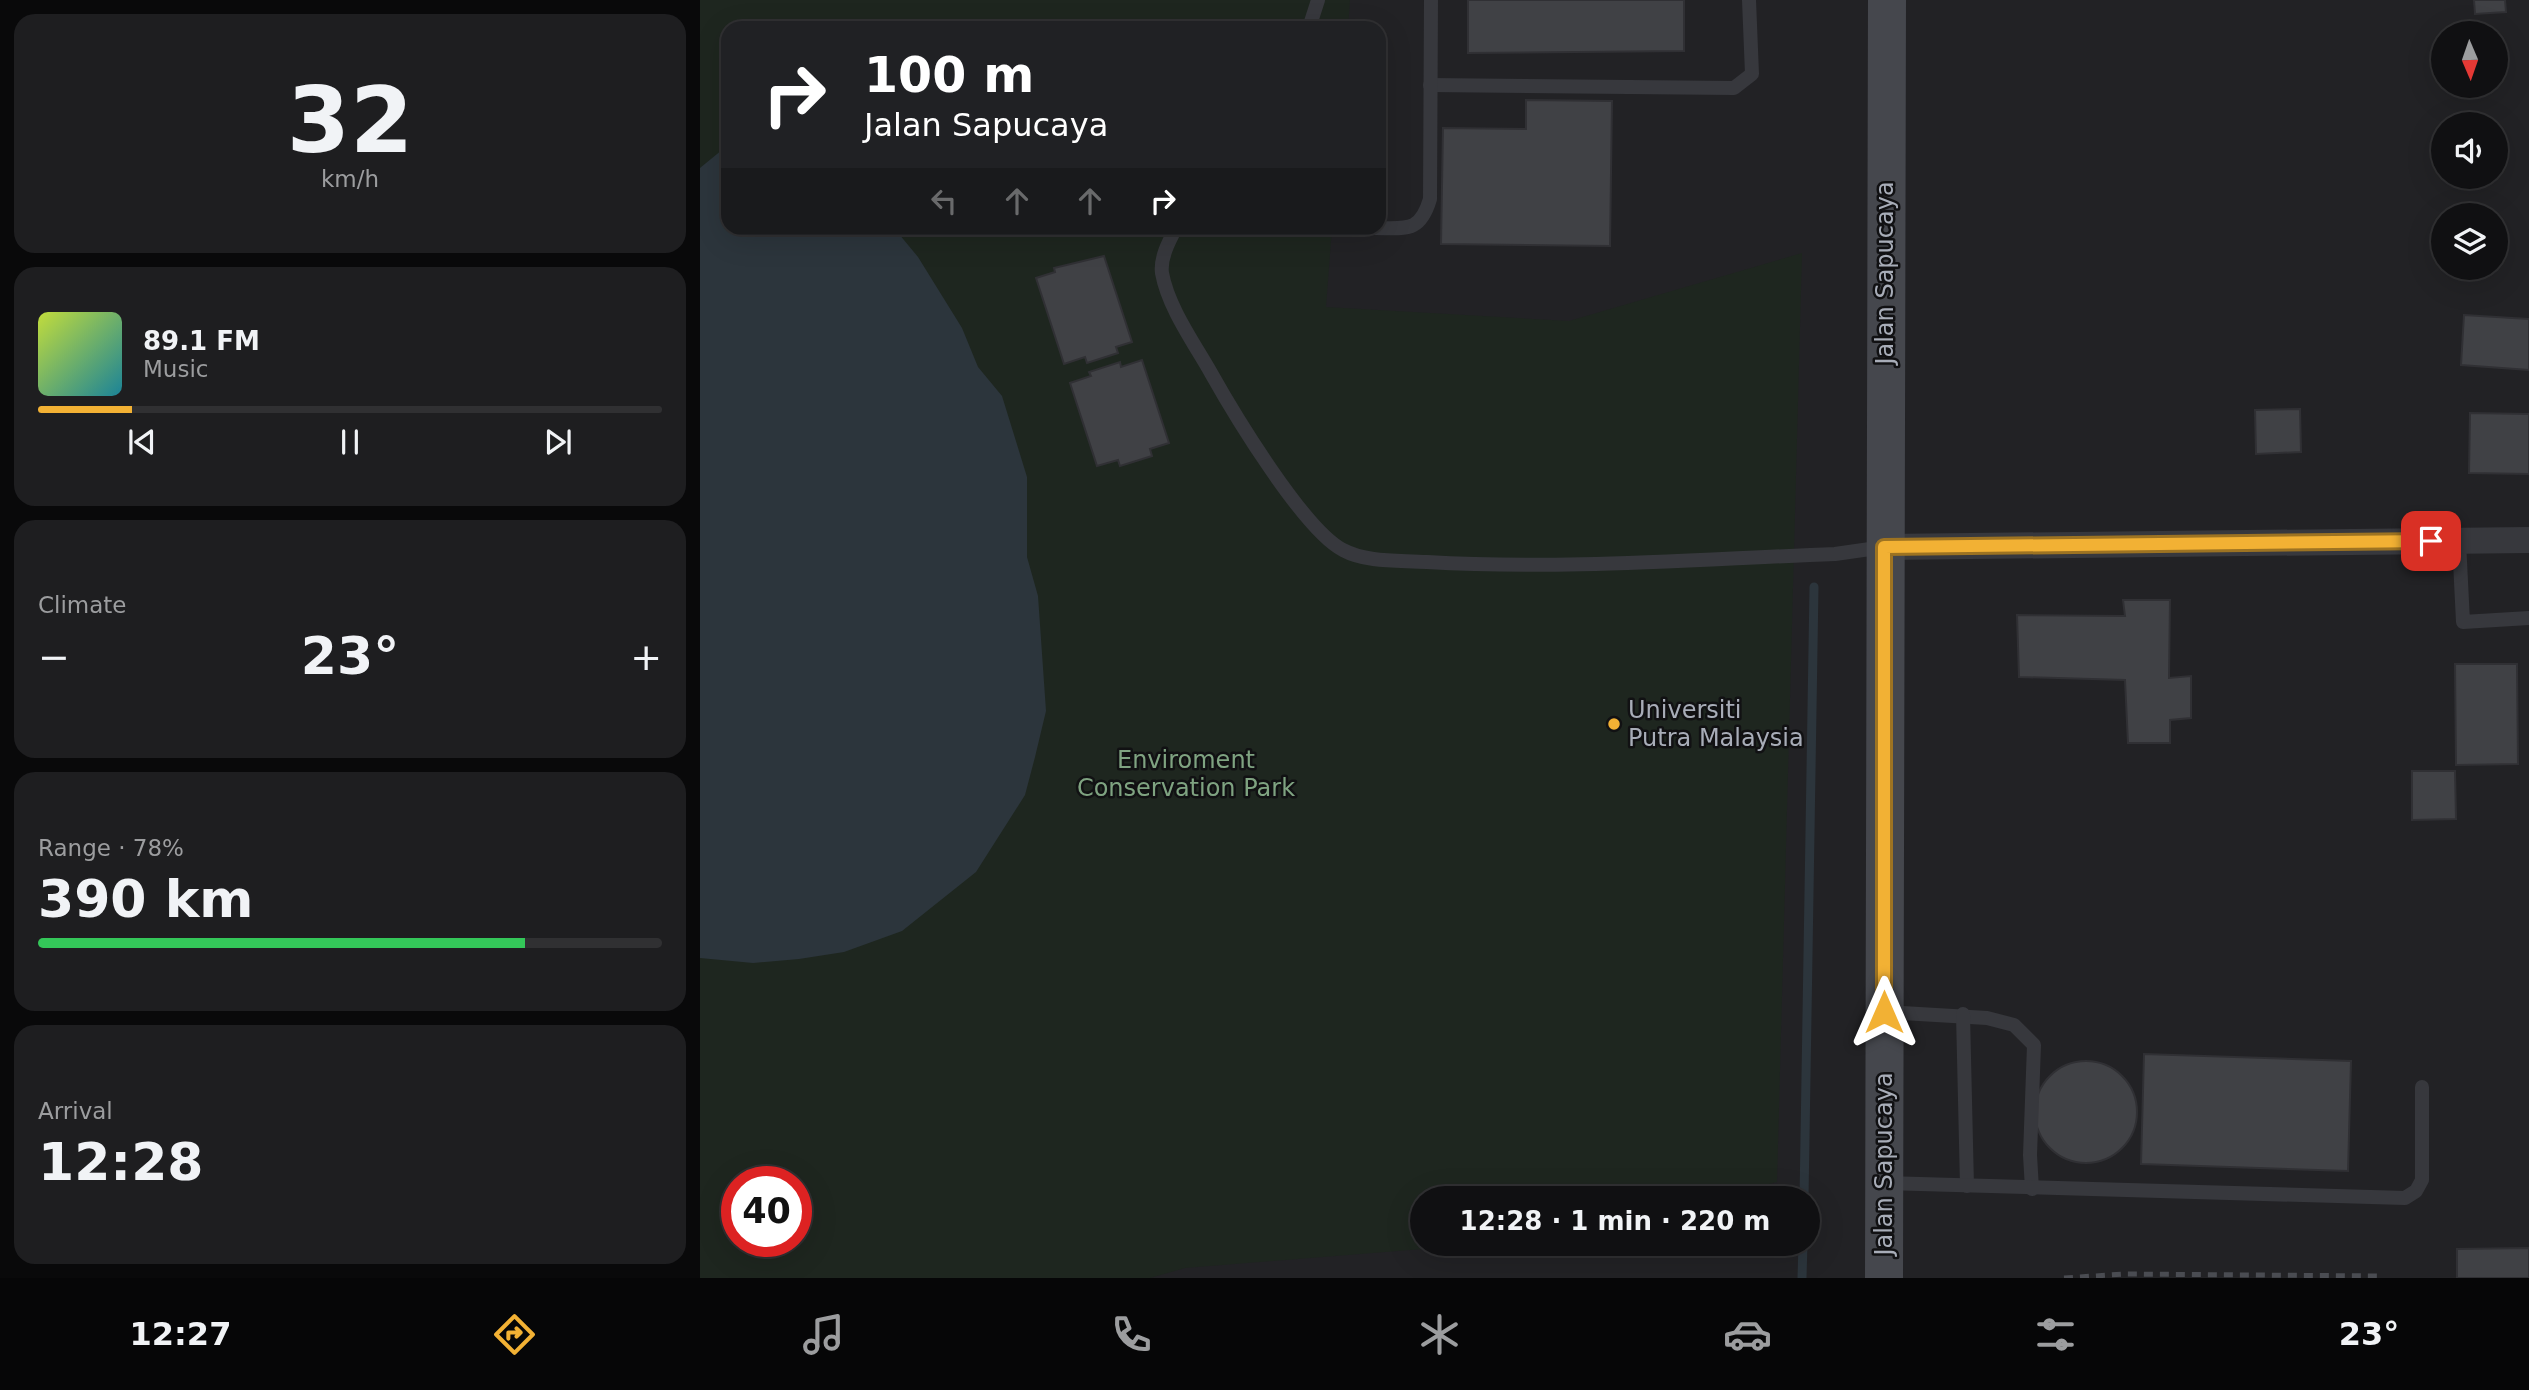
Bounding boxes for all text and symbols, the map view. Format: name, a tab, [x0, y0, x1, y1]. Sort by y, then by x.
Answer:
north arrow	[2431, 21, 2508, 98]
map controls	[2431, 21, 2508, 280]
text: 100 m	[864, 47, 1034, 104]
icon: right	[749, 49, 840, 140]
text: 32	[287, 68, 413, 173]
text: Jalan Sapucaya	[864, 106, 1108, 144]
button: sound	[2431, 112, 2508, 189]
text: km/h	[321, 166, 379, 192]
street label: Jalan Sapucaya	[1871, 181, 1899, 367]
icon: left	[925, 182, 963, 220]
icon: ahead	[998, 182, 1036, 220]
icon: ahead	[1071, 182, 1109, 220]
icon: right	[1144, 182, 1182, 220]
button: layers	[2431, 203, 2508, 280]
text: 89.1 FM	[143, 326, 260, 356]
text: Music	[143, 356, 208, 382]
icon: previous	[123, 423, 161, 461]
icon: pause	[331, 423, 369, 461]
icon: next	[539, 423, 577, 461]
pin	[2401, 511, 2461, 571]
icon: arrive	[2412, 522, 2450, 560]
text: Climate	[38, 592, 127, 618]
text: 23°	[301, 626, 399, 686]
text: −	[38, 635, 70, 679]
text: +	[630, 635, 662, 679]
place label: Universiti Putra Malaysia	[1628, 696, 1804, 752]
marker: Universiti Putra Malaysia	[1606, 716, 1622, 732]
park label: Enviroment Conservation Park	[1077, 746, 1295, 802]
text: Range · 78%	[38, 835, 184, 861]
text: 390 km	[38, 869, 253, 929]
position arrow	[1847, 975, 1921, 1049]
street label: Jalan Sapucaya	[1870, 1072, 1898, 1258]
text: Arrival	[38, 1098, 113, 1124]
text: 12:28	[38, 1132, 204, 1192]
speed limit sign: 40	[721, 1166, 812, 1257]
text: 12:28 · 1 min · 220 m	[1460, 1206, 1770, 1236]
icon: directions	[490, 1310, 539, 1359]
icon: music	[799, 1310, 848, 1359]
icon: phone	[1107, 1310, 1156, 1359]
icon: climate	[1415, 1310, 1464, 1359]
icon: car	[1723, 1310, 1772, 1359]
icon: filters	[2031, 1310, 2080, 1359]
text: 12:27	[130, 1315, 231, 1353]
text: 23°	[2339, 1315, 2399, 1353]

